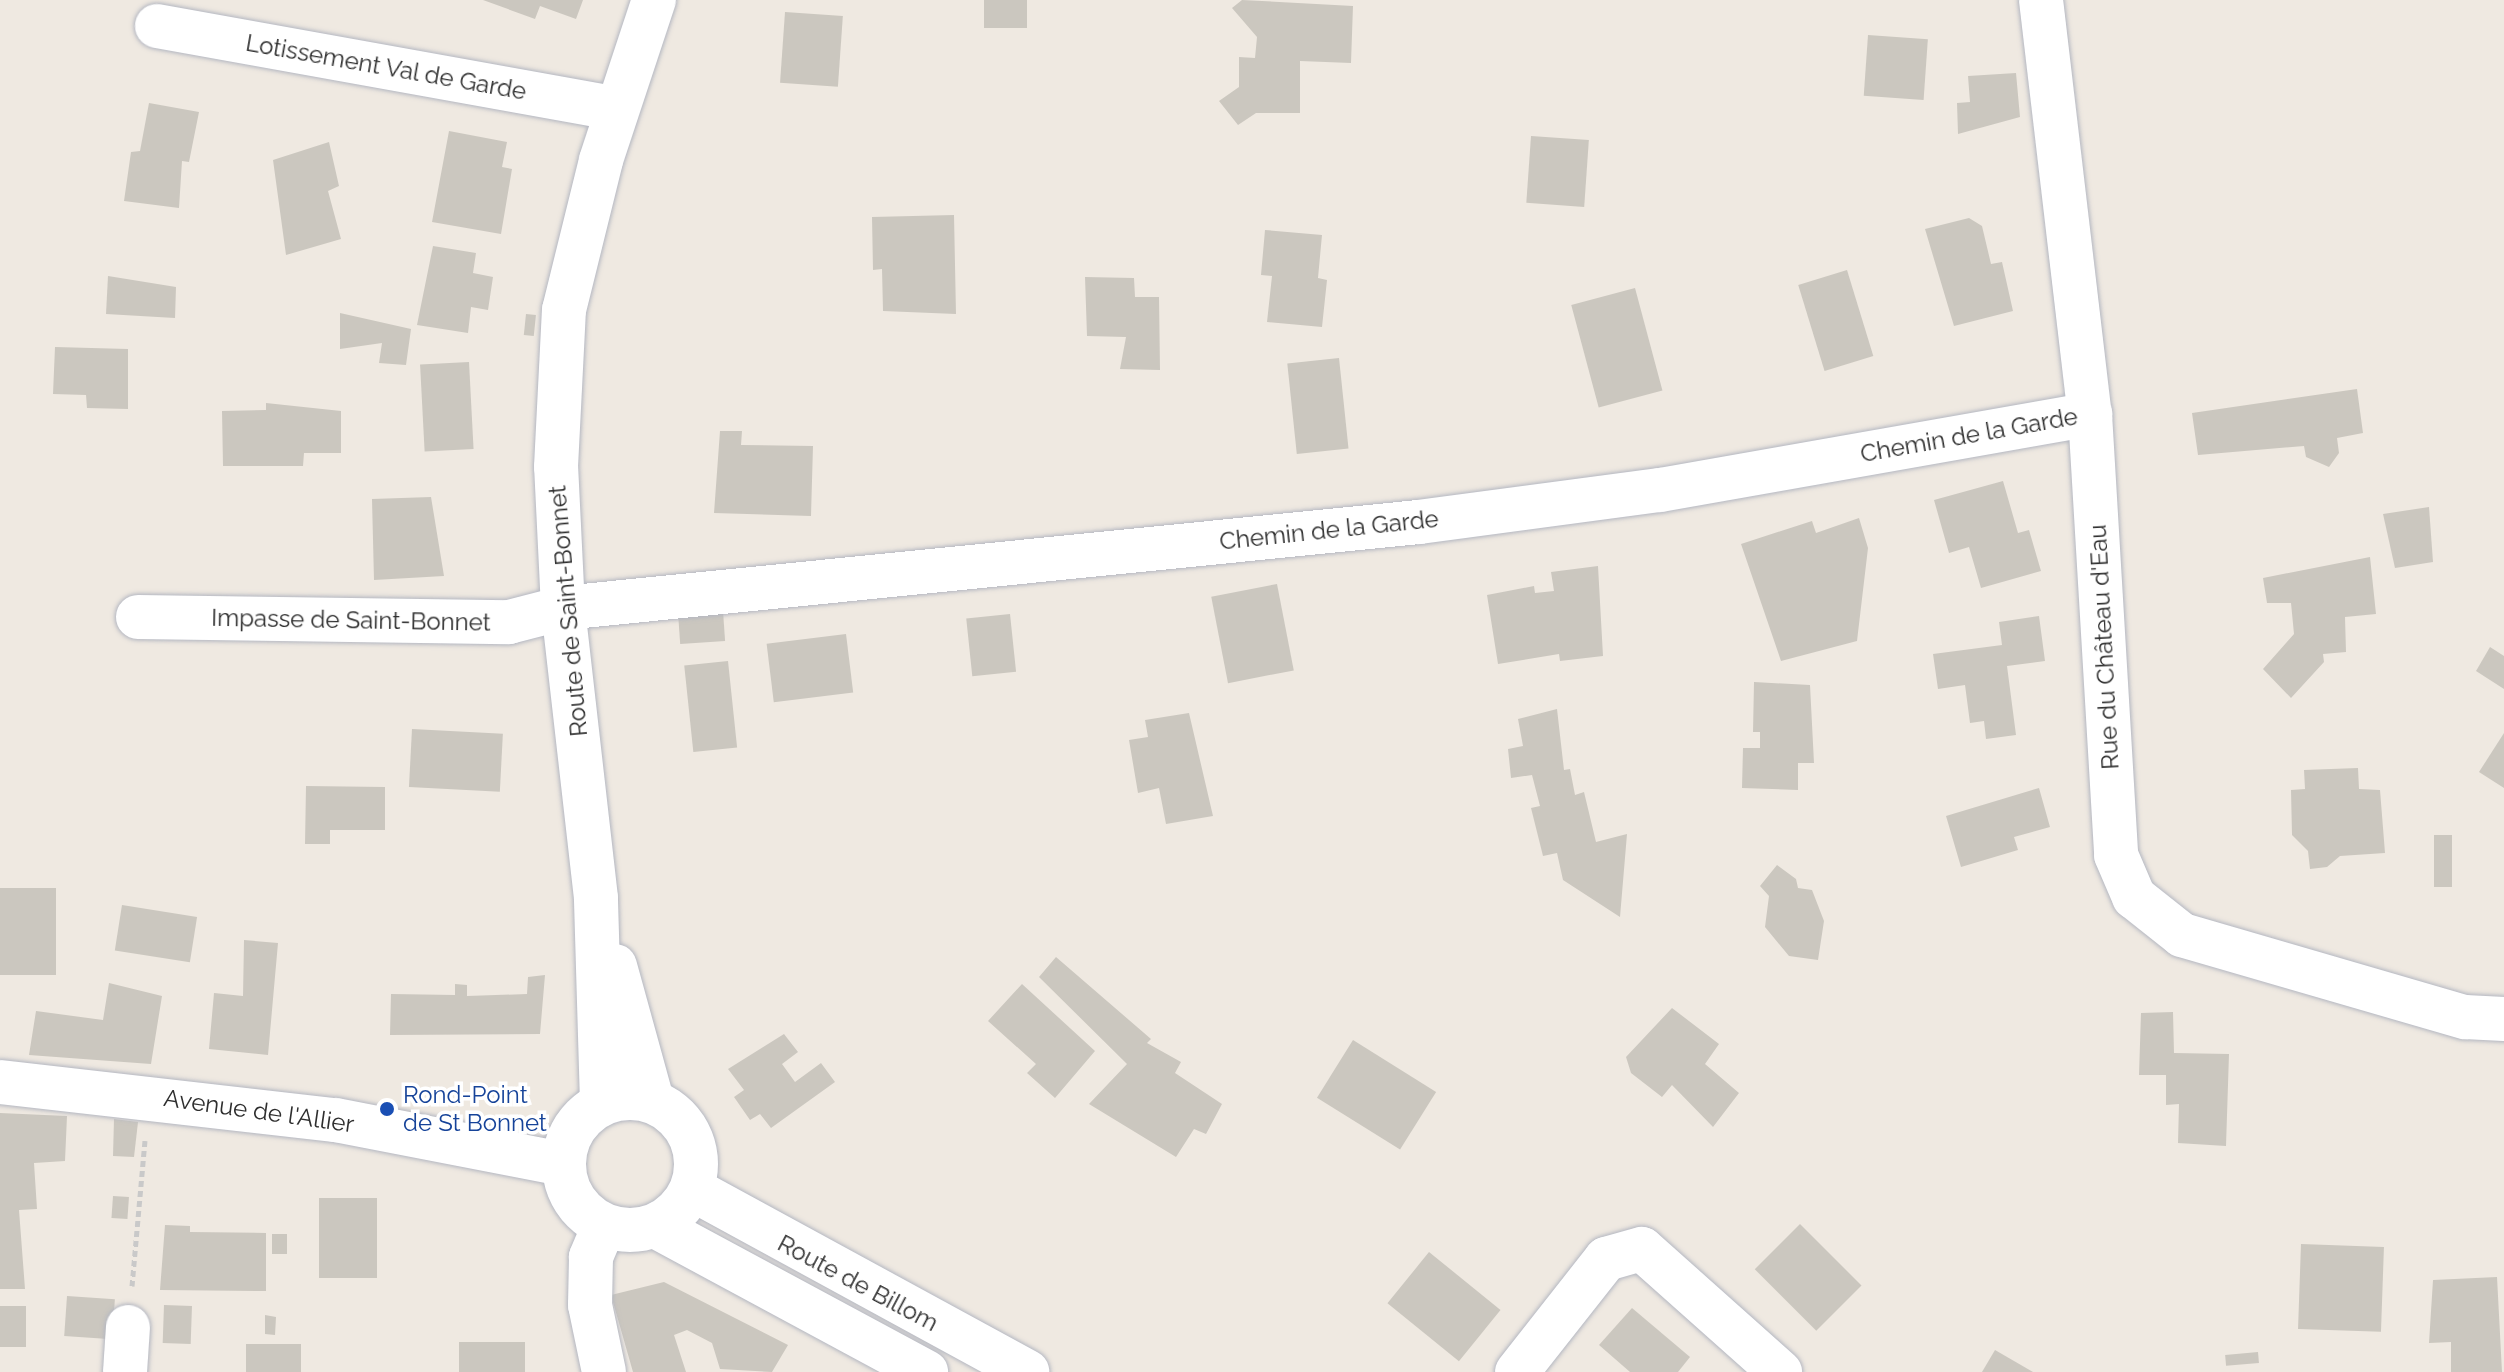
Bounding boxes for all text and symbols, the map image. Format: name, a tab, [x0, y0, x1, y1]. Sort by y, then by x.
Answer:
street label: Lotissement Val de Garde	[243, 28, 529, 106]
street label: Chemin de la Garde	[1858, 402, 2080, 468]
street label: Route de Saint-Bonnet	[543, 484, 593, 738]
street label: Chemin de la Garde	[1218, 504, 1440, 556]
street label: Rue du Château d'Eau	[2083, 524, 2125, 770]
street label: Impasse de Saint-Bonnet	[211, 603, 491, 637]
place label: Rond-Point de St Bonnet	[403, 1081, 547, 1137]
street label: Avenue de l'Allier	[162, 1083, 356, 1139]
marker: Rond-Point de St Bonnet	[378, 1100, 396, 1118]
street label: Route de Billom	[773, 1229, 943, 1337]

